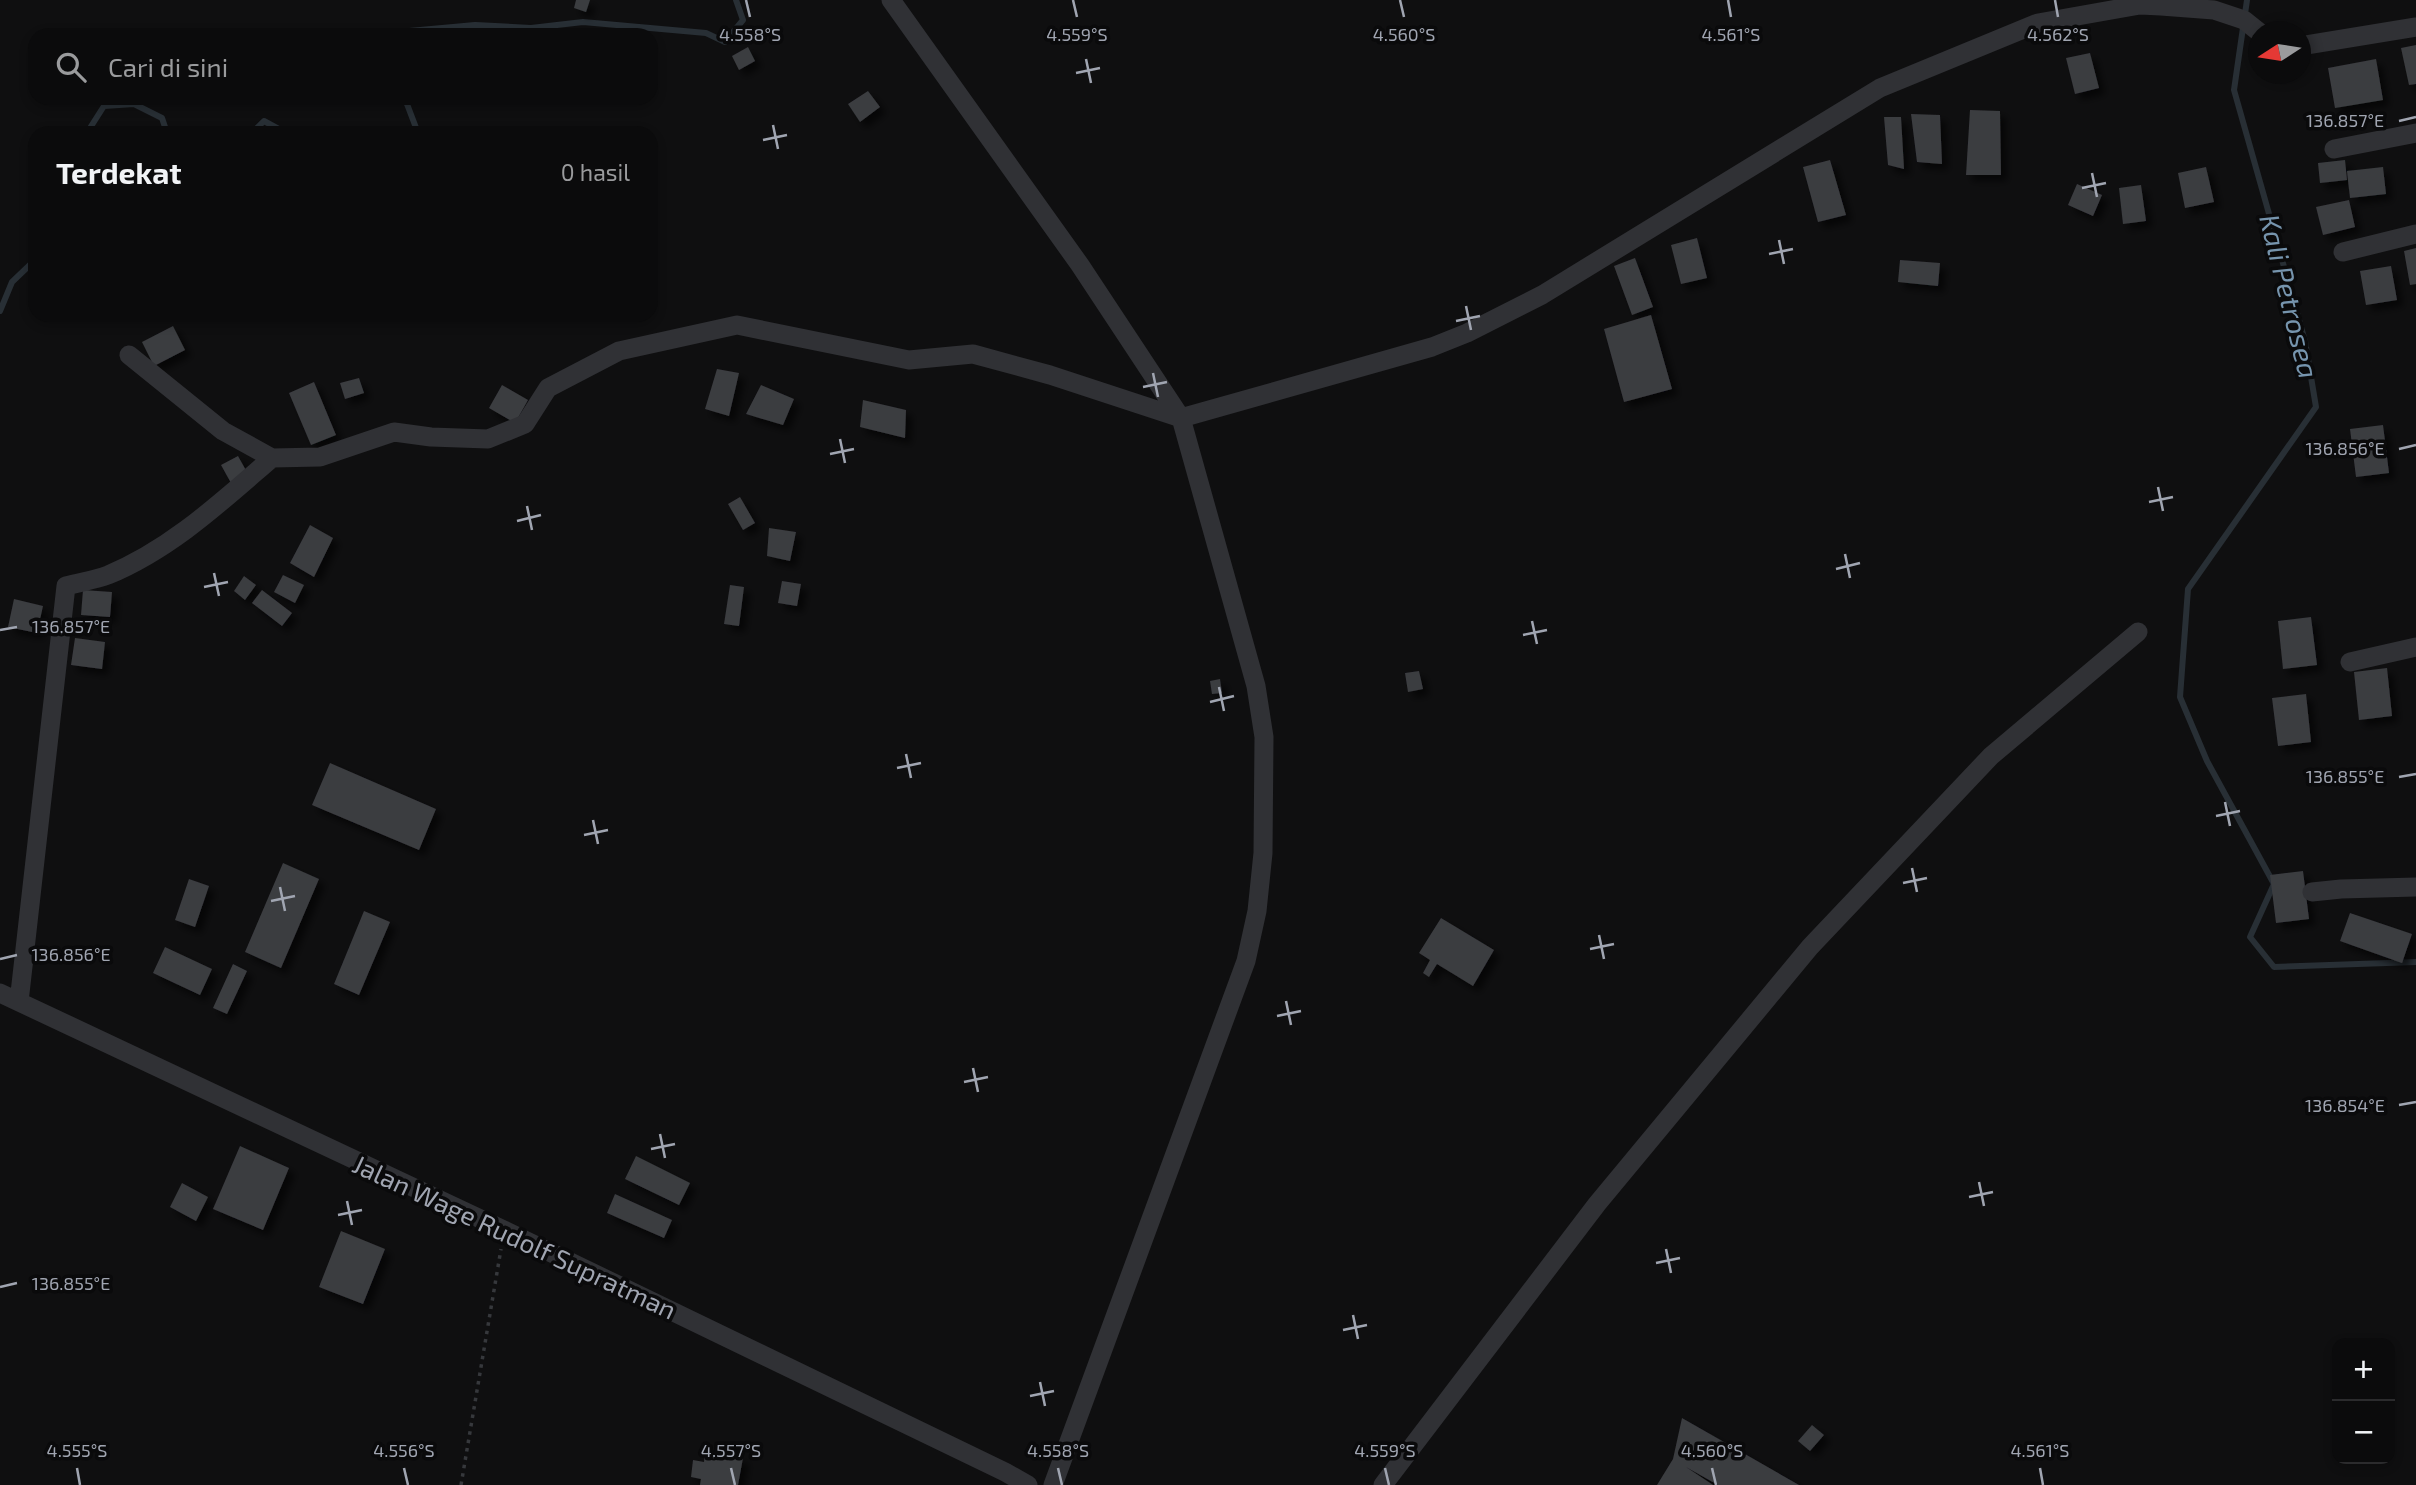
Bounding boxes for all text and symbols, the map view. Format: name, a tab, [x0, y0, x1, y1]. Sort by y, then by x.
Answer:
north arrow	[2248, 21, 2311, 84]
text: 4.558°S	[719, 23, 781, 45]
text: 4.559°S	[1046, 23, 1108, 45]
text: 4.560°S	[1373, 23, 1435, 45]
text: 4.561°S	[1702, 23, 1760, 45]
text: 4.562°S	[2027, 23, 2089, 45]
search box	[28, 28, 658, 105]
icon: search	[52, 48, 90, 86]
text: Cari di sini	[108, 51, 228, 82]
text: 136.857°E	[2306, 109, 2384, 131]
text: Terdekat	[56, 154, 182, 190]
text: 0 hasil	[561, 158, 630, 186]
water label: Kali Petrosea	[2253, 211, 2327, 381]
text: 136.856°E	[2305, 437, 2385, 459]
text: 136.857°E	[32, 615, 110, 637]
text: 136.855°E	[2306, 765, 2384, 787]
text: 136.856°E	[31, 943, 111, 965]
text: 136.854°E	[2305, 1094, 2385, 1116]
street label: Jalan Wage Rudolf Supratman	[348, 1147, 682, 1325]
text: 136.855°E	[32, 1272, 110, 1294]
map controls	[2332, 1338, 2395, 1464]
button: +	[2332, 1338, 2395, 1401]
button: −	[2332, 1401, 2395, 1464]
text: 4.555°S	[47, 1439, 107, 1461]
text: 4.556°S	[373, 1439, 435, 1461]
text: 4.557°S	[701, 1439, 761, 1461]
text: 4.558°S	[1027, 1439, 1089, 1461]
text: 4.559°S	[1354, 1439, 1416, 1461]
text: 4.560°S	[1681, 1439, 1743, 1461]
text: 4.561°S	[2011, 1439, 2069, 1461]

